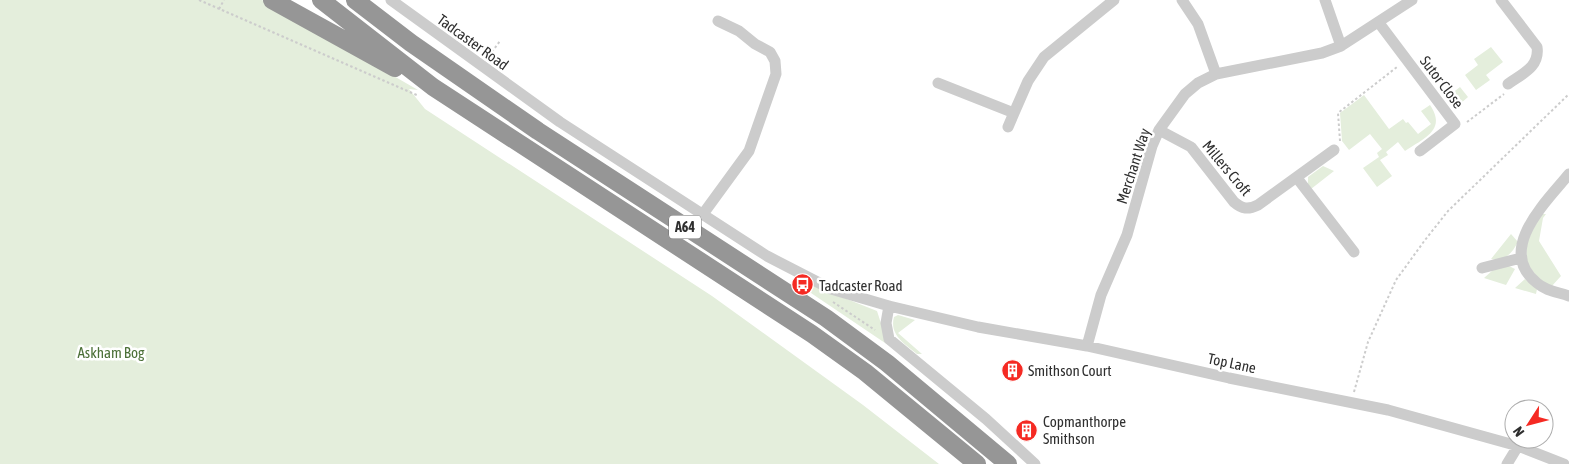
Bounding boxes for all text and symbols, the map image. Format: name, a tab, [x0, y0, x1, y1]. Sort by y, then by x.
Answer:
street label: Tadcaster Road	[434, 11, 512, 73]
street label: Sutor Close	[1417, 53, 1467, 112]
street label: Merchant Way	[1113, 126, 1153, 206]
street label: Millers Croft	[1199, 137, 1255, 199]
road number: A64	[669, 216, 701, 238]
bus stop icon: Tadcaster Road	[791, 273, 815, 297]
place label: Tadcaster Road	[819, 277, 903, 294]
park label: Askham Bog	[78, 344, 145, 361]
street label: Top Lane	[1206, 350, 1258, 376]
building icon: Smithson Court	[1000, 358, 1024, 382]
place label: Smithson Court	[1028, 362, 1111, 379]
north arrow	[1504, 399, 1554, 449]
place label: Copmanthorpe Smithson	[1043, 413, 1126, 447]
building icon: Copmanthorpe Smithson	[1015, 418, 1039, 442]
text: N	[1510, 424, 1527, 440]

